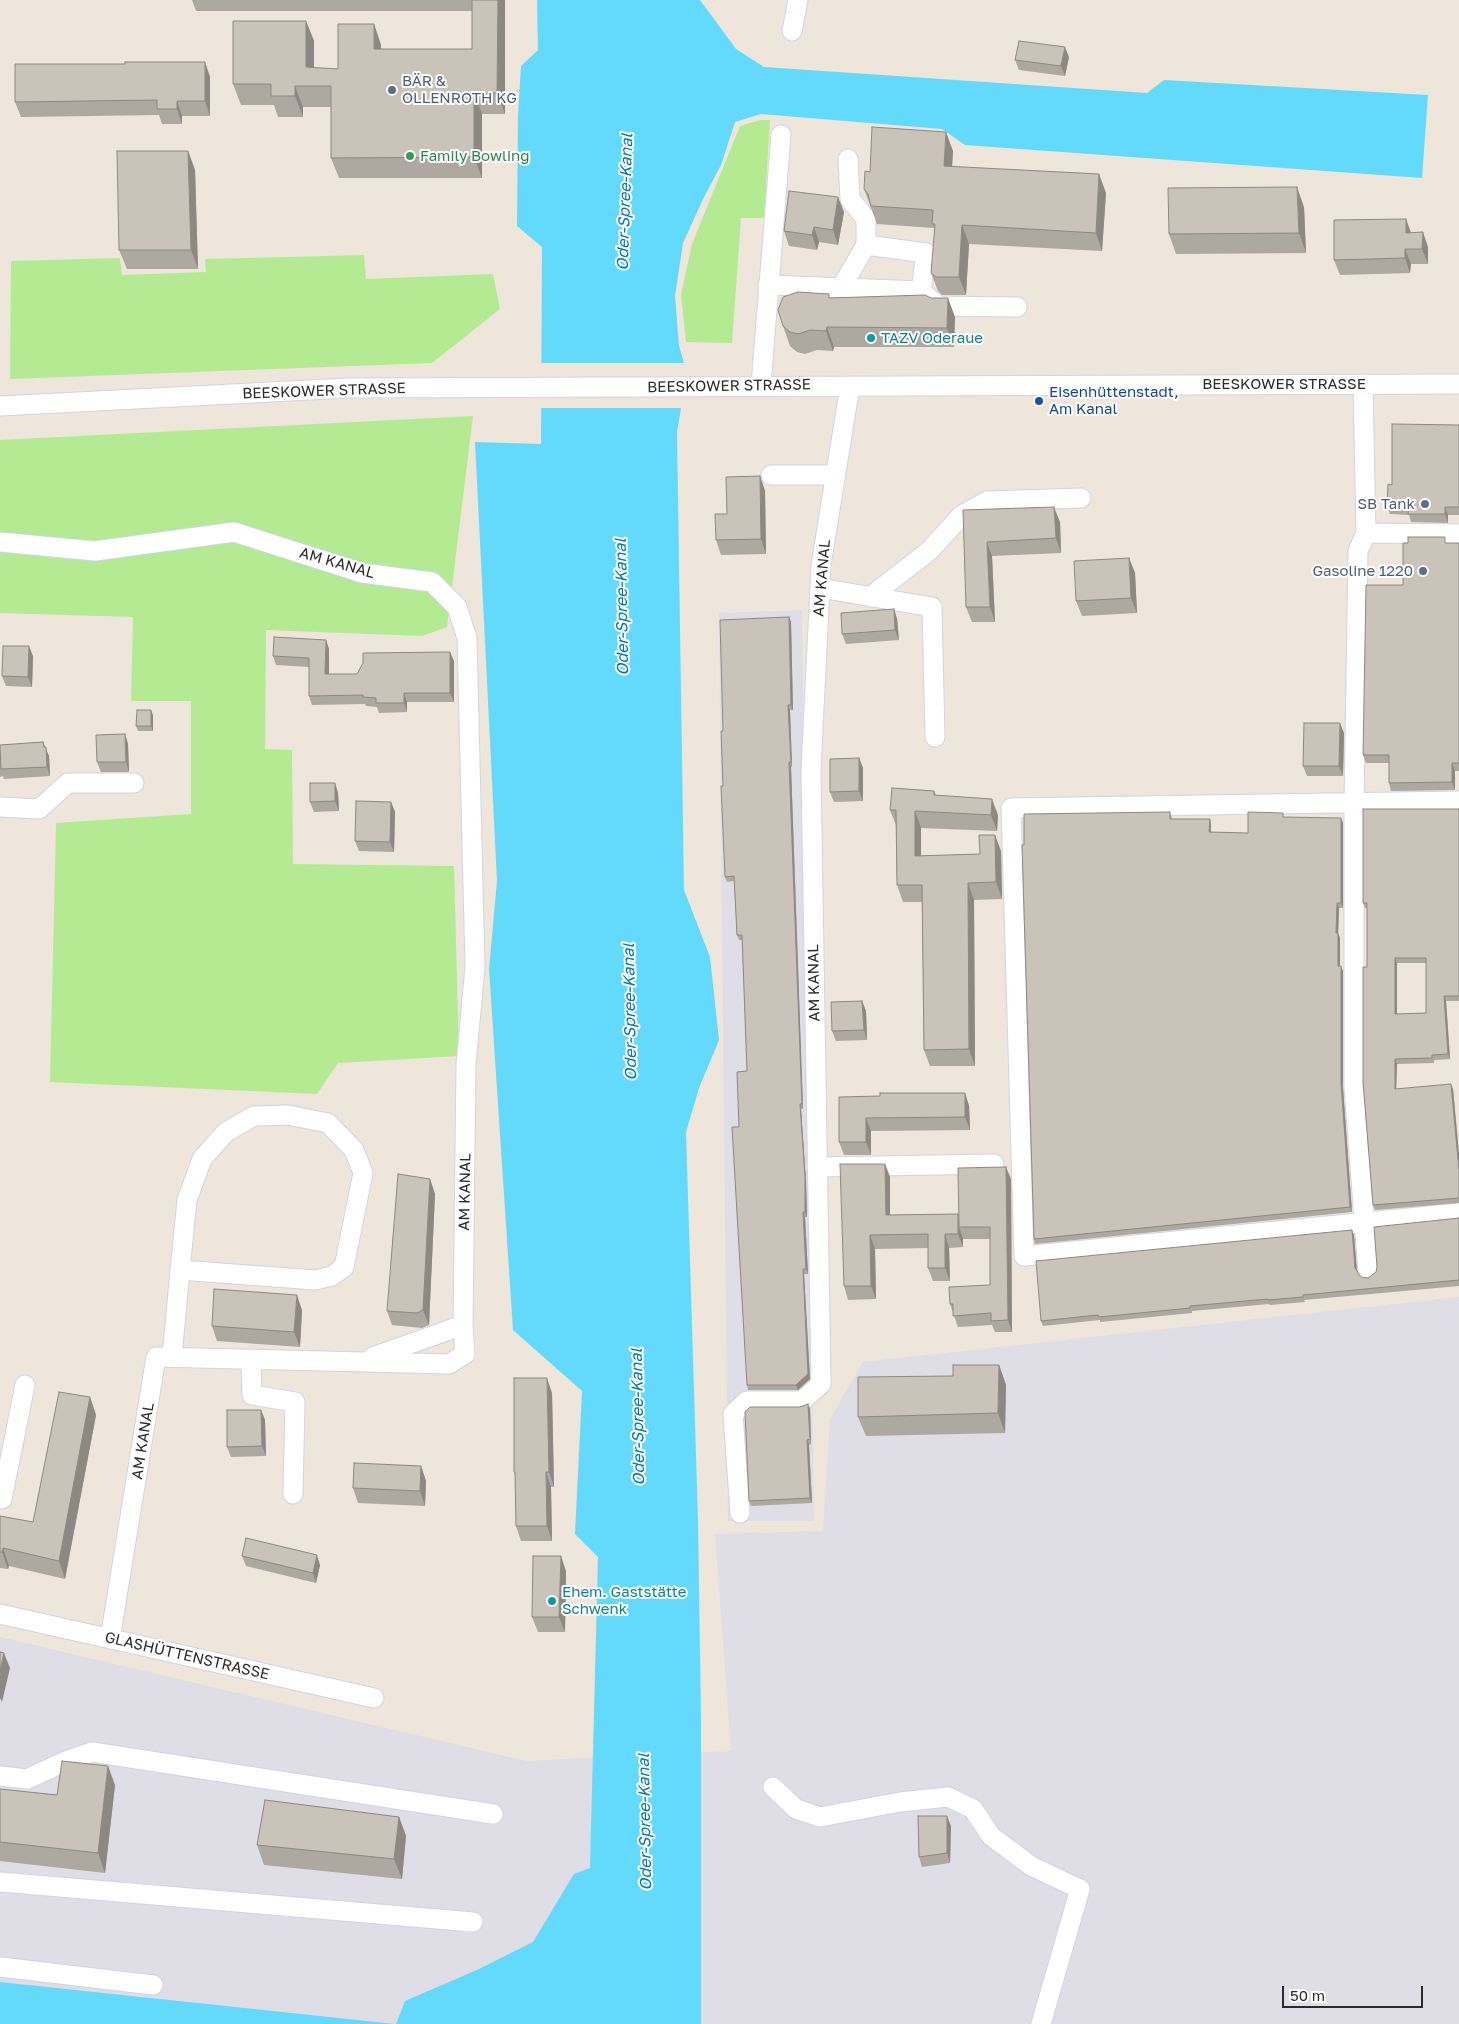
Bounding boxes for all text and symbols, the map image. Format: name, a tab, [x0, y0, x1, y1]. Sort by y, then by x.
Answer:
place label: BÄR & OLLENROTH KG	[402, 72, 517, 107]
marker: BÄR & OLLENROTH KG	[386, 84, 398, 96]
water label: Oder-Spree-Kanal	[613, 133, 637, 271]
place label: Family Bowling	[420, 147, 529, 165]
marker: Family Bowling	[404, 150, 416, 162]
place label: TAZV Oderaue	[881, 329, 983, 347]
marker: TAZV Oderaue	[865, 332, 877, 344]
street label: BEESKOWER STRASSE	[1202, 375, 1366, 393]
street label: BEESKOWER STRASSE	[647, 376, 811, 396]
street label: BEESKOWER STRASSE	[242, 379, 406, 403]
place label: Eisenhüttenstadt, Am Kanal	[1049, 383, 1179, 418]
marker: Eisenhüttenstadt, Am Kanal	[1033, 395, 1045, 407]
place label: SB Tank	[1357, 495, 1415, 513]
marker: SB Tank	[1419, 498, 1431, 510]
water label: Oder-Spree-Kanal	[611, 538, 633, 676]
street label: AM KANAL	[810, 539, 834, 617]
street label: AM KANAL	[297, 544, 377, 582]
place label: Gasoline 1220	[1313, 562, 1413, 580]
marker: Gasoline 1220	[1417, 565, 1429, 577]
water label: Oder-Spree-Kanal	[619, 943, 641, 1081]
street label: AM KANAL	[804, 944, 824, 1022]
street label: AM KANAL	[455, 1153, 475, 1231]
water label: Oder-Spree-Kanal	[627, 1348, 649, 1486]
street label: AM KANAL	[128, 1401, 158, 1481]
place label: Ehem. Gaststätte Schwenk	[562, 1583, 686, 1618]
marker: Ehem. Gaststätte Schwenk	[546, 1595, 558, 1607]
street label: GLASHÜTTENSTRASSE	[103, 1628, 271, 1684]
water label: Oder-Spree-Kanal	[634, 1753, 656, 1891]
scale bar	[1284, 1976, 1425, 2008]
text: 50 m	[1290, 1986, 1325, 2004]

